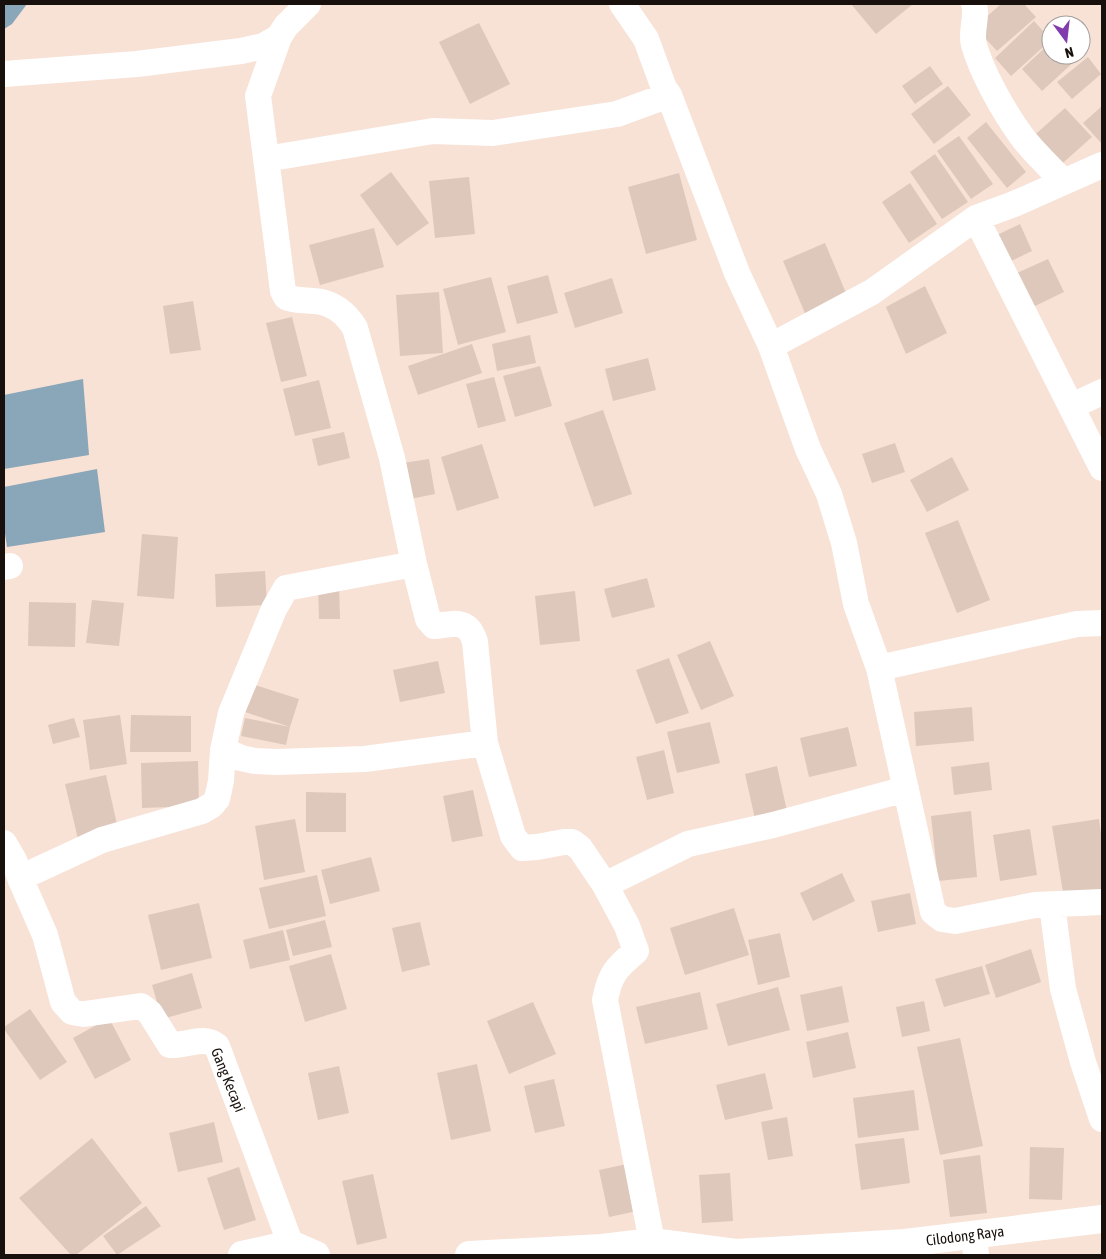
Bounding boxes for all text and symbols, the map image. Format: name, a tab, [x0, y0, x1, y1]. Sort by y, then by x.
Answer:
north arrow	[1041, 15, 1091, 65]
text: N	[1063, 44, 1075, 61]
street label: Gang Kecapi	[208, 1045, 249, 1114]
street label: Cilodong Raya	[925, 1222, 1005, 1249]

